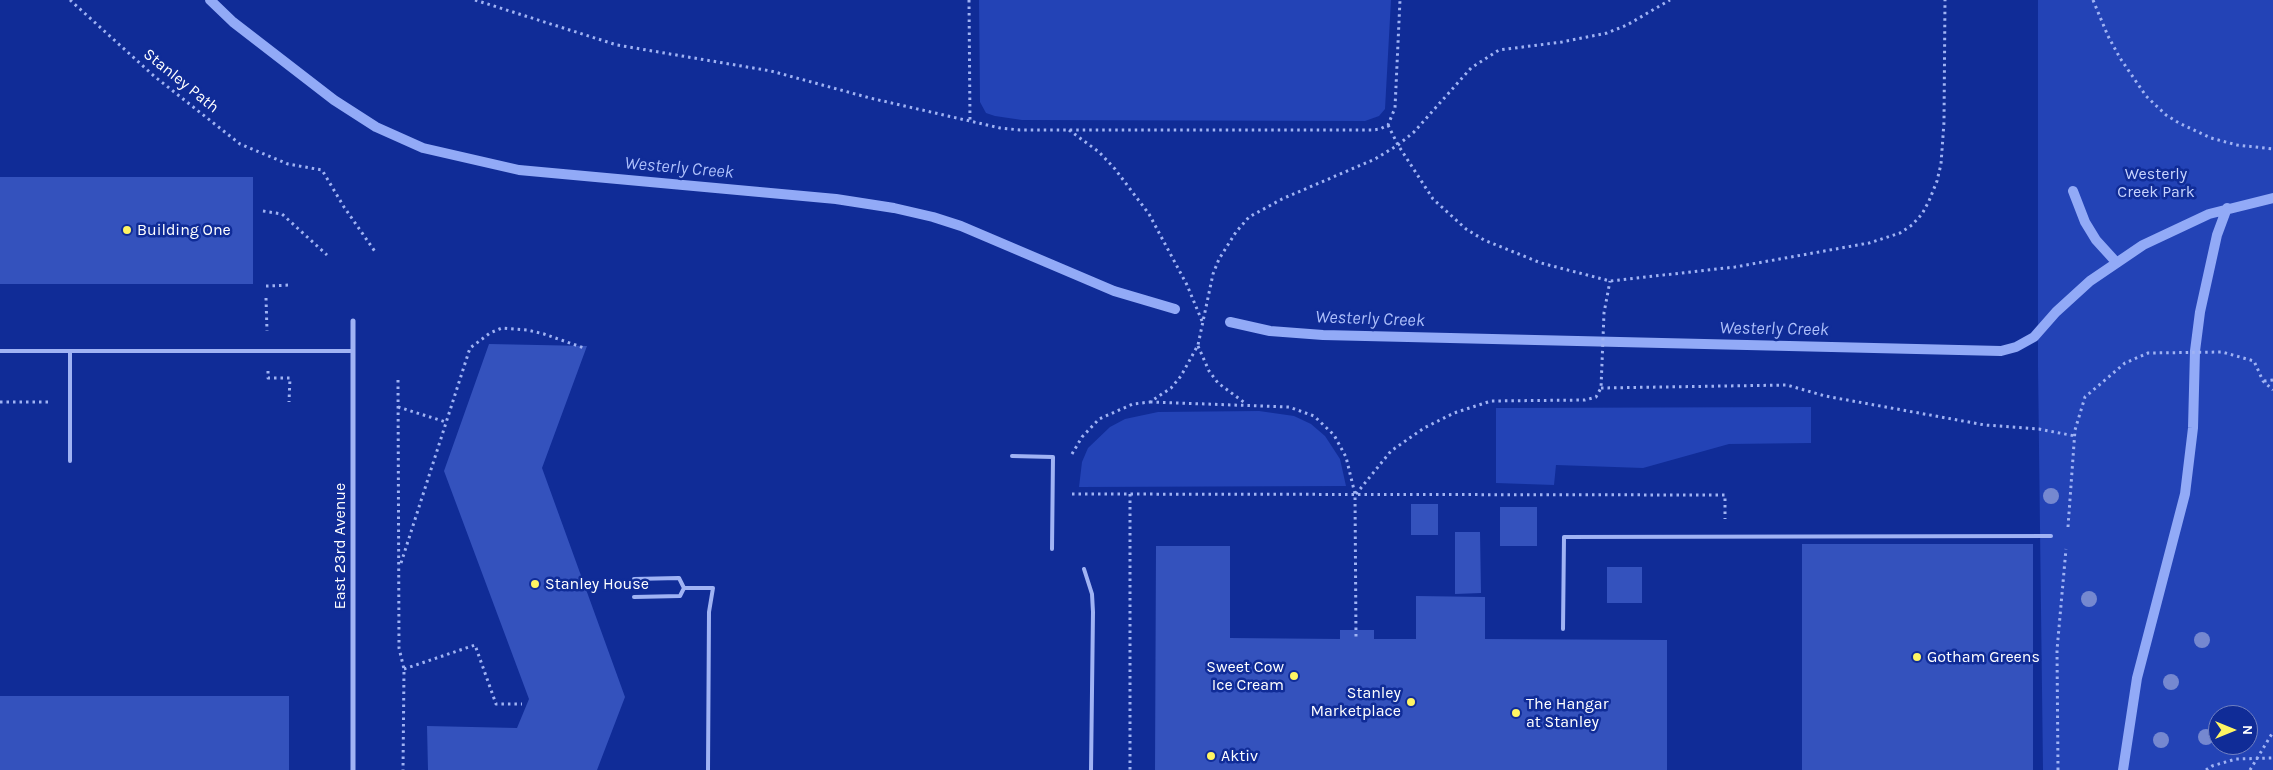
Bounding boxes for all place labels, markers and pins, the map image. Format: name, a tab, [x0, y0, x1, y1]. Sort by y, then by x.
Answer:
place label: Building One	[137, 220, 231, 240]
marker: Building One	[121, 224, 133, 236]
place label: Stanley House	[545, 574, 649, 594]
marker: Stanley House	[529, 578, 541, 590]
place label: Gotham Greens	[1927, 647, 2040, 667]
marker: Gotham Greens	[1911, 651, 1923, 663]
place label: Sweet Cow Ice Cream	[1206, 657, 1284, 695]
marker: Sweet Cow Ice Cream	[1288, 670, 1300, 682]
place label: Stanley Marketplace	[1310, 683, 1401, 721]
place label: The Hangar at Stanley	[1526, 694, 1608, 732]
marker: Stanley Marketplace	[1405, 696, 1417, 708]
marker: The Hangar at Stanley	[1510, 707, 1522, 719]
place label: Aktiv	[1221, 746, 1258, 766]
marker: Aktiv	[1205, 750, 1217, 762]

